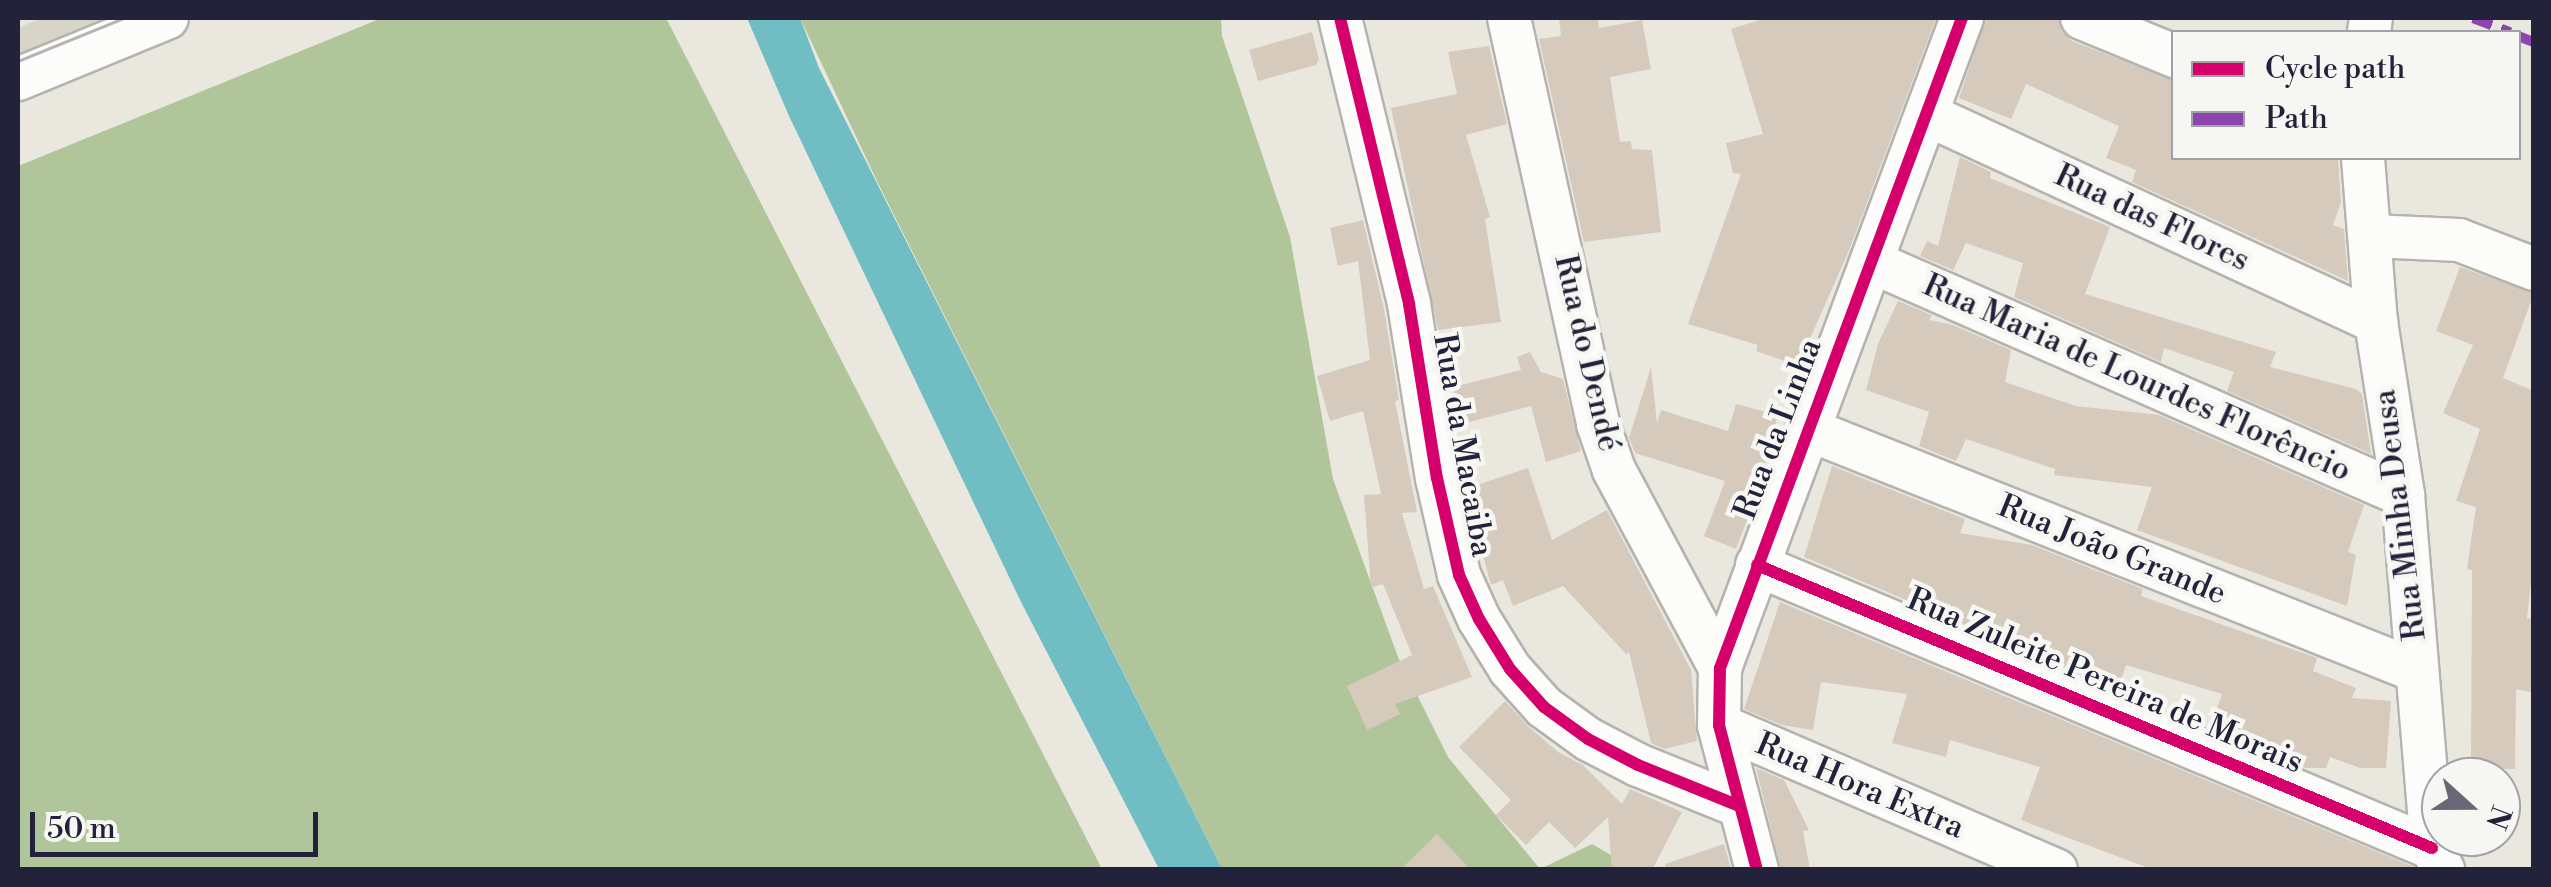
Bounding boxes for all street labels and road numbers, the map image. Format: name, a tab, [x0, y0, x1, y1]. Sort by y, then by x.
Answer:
street label: Rua das Flores	[2049, 156, 2255, 280]
street label: Rua do Dendé	[1546, 251, 1628, 455]
street label: Rua Maria de Lourdes Florêncio	[1917, 266, 2357, 490]
street label: Rua da Macaiba	[1424, 330, 1502, 560]
street label: Rua da Linha	[1726, 333, 1830, 525]
street label: Rua Minha Deusa	[2366, 387, 2434, 643]
street label: Rua João Grande	[1992, 487, 2232, 613]
street label: Rua Zuleite Pereira de Morais	[1901, 580, 2309, 782]
street label: Rua Hora Extra	[1750, 725, 1970, 847]

